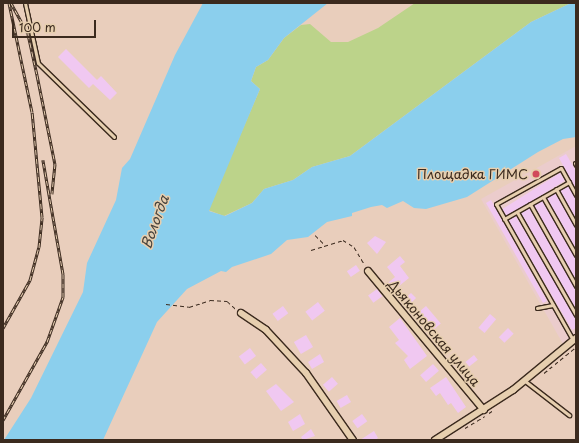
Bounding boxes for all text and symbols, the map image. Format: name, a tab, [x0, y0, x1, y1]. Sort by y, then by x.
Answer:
scale bar	[14, 12, 98, 38]
text: 100 m	[19, 18, 56, 36]
place label: Площадка ГИМС	[416, 166, 528, 182]
marker: Площадка ГИМС	[531, 169, 541, 179]
water label: Вологда	[138, 193, 172, 251]
street label: Дьяконовская улица	[385, 276, 483, 390]

